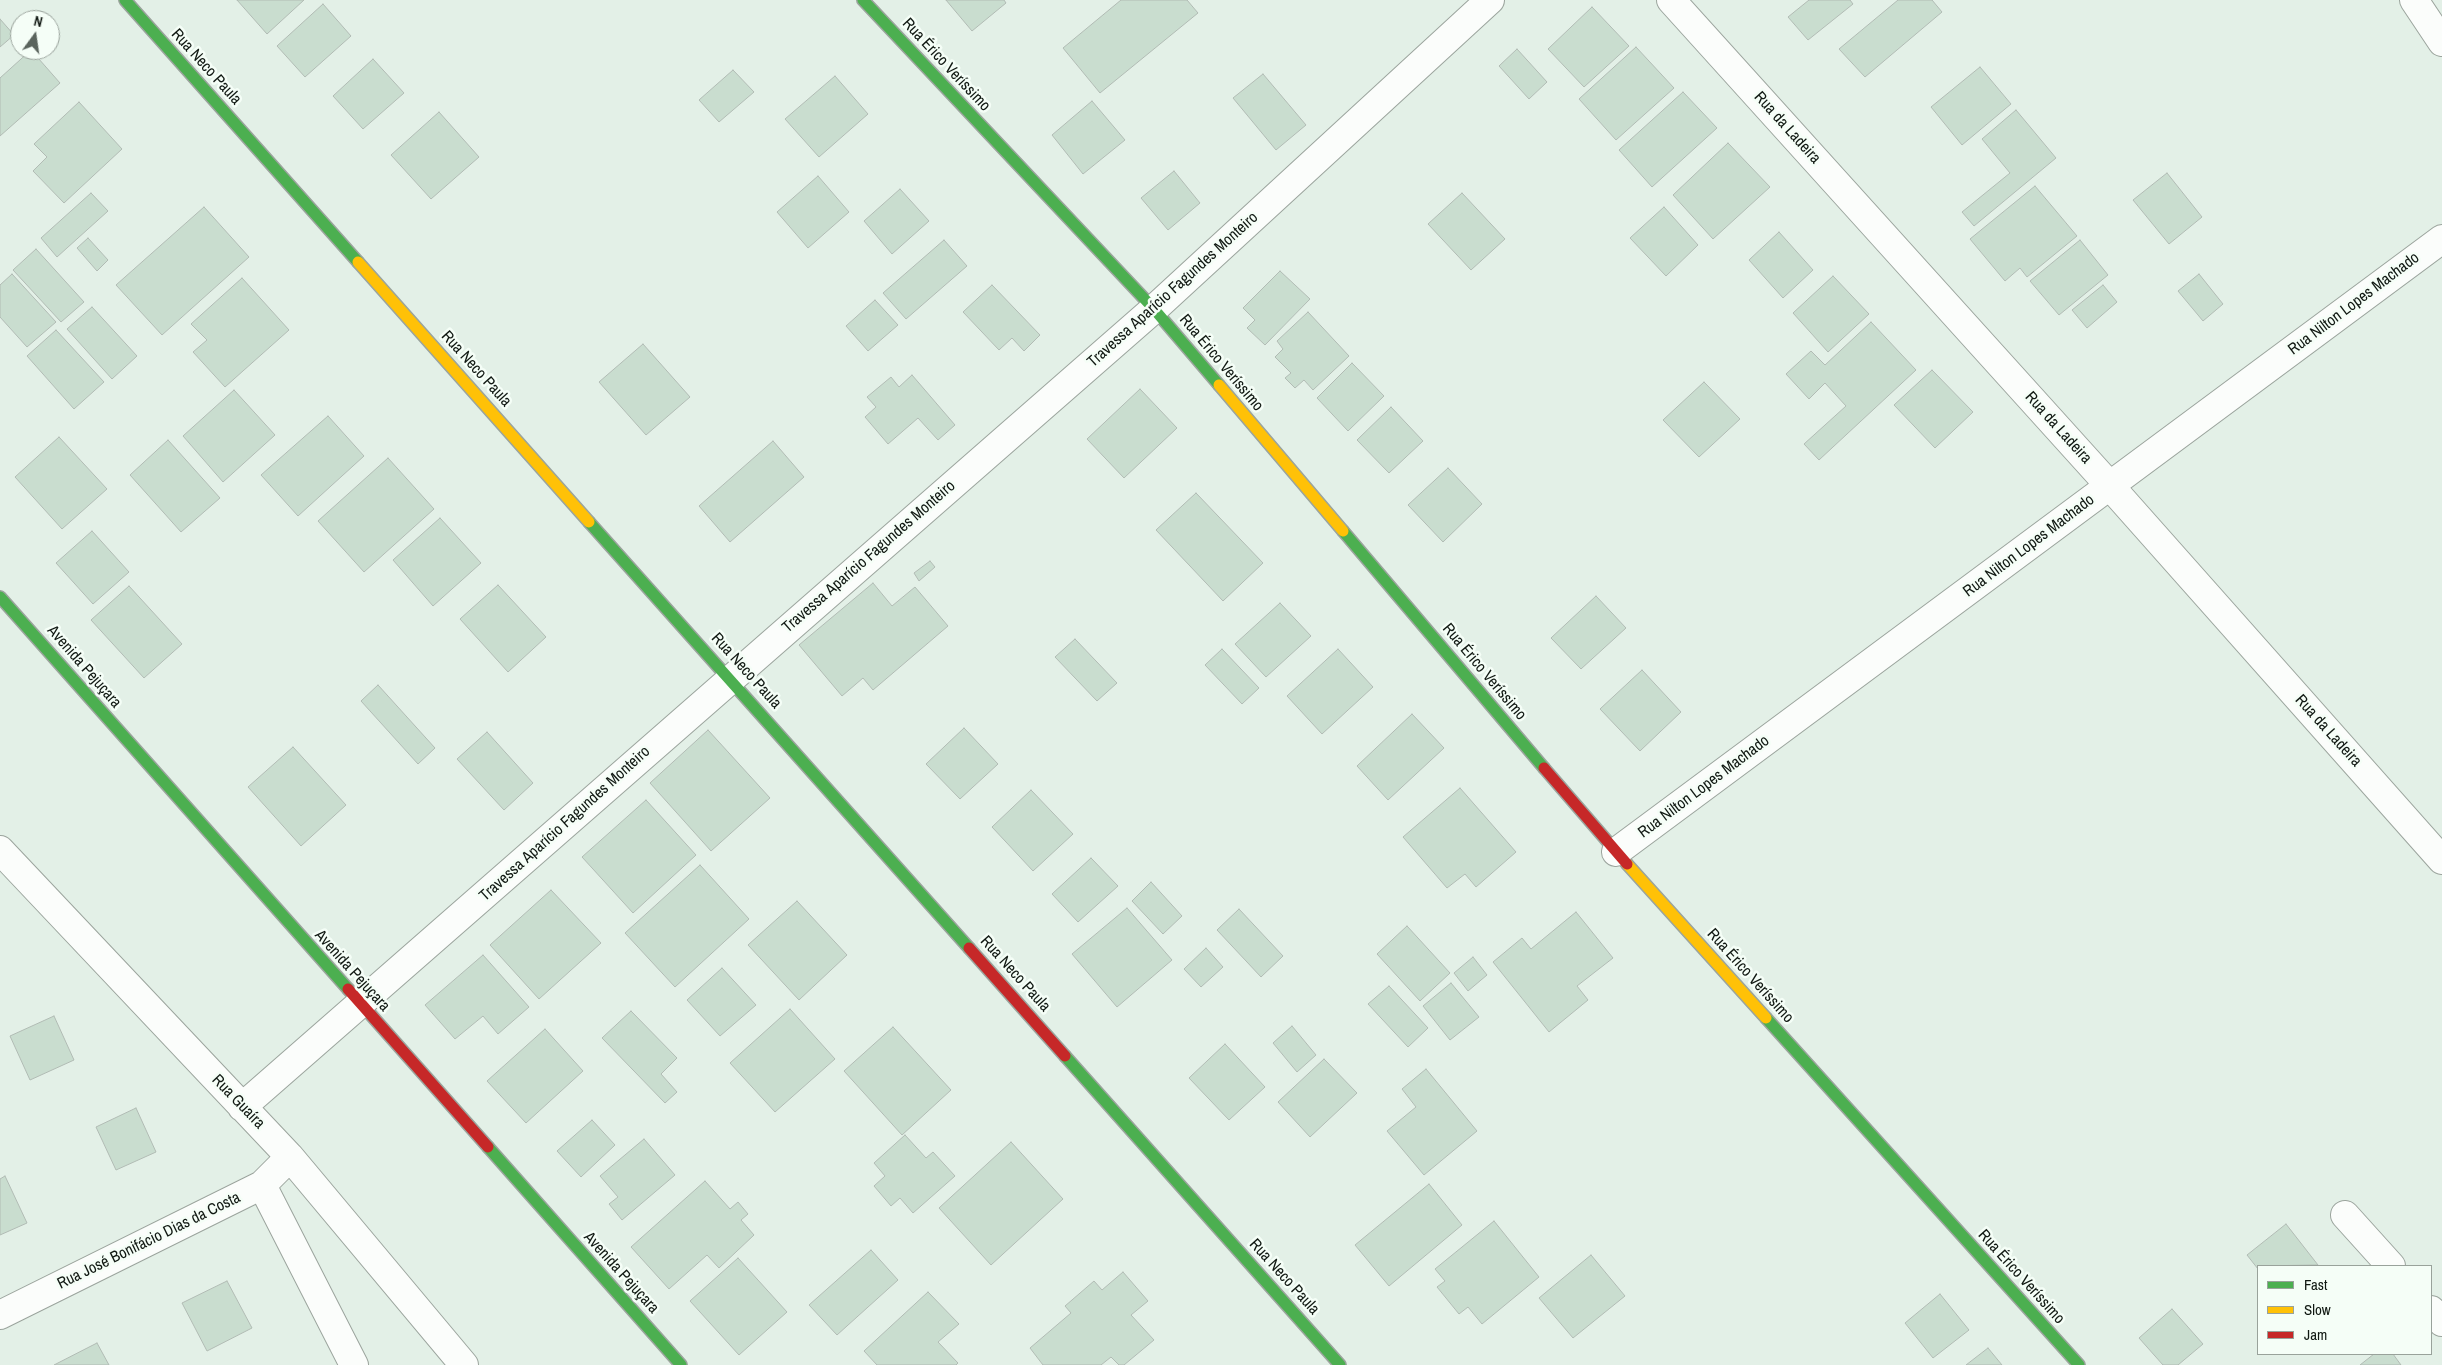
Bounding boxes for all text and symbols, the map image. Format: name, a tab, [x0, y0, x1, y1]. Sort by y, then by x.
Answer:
north arrow	[10, 10, 60, 60]
text: N	[32, 12, 45, 31]
street label: Rua Érico Veríssimo	[898, 14, 994, 116]
street label: Rua Neco Paula	[167, 25, 245, 109]
street label: Rua da Ladeira	[1750, 88, 1824, 168]
street label: Travessa Aparício Fagundes Monteiro	[1084, 208, 1262, 372]
street label: Rua Nilton Lopes Machado	[2285, 248, 2423, 360]
street label: Rua Érico Veríssimo	[1175, 311, 1267, 415]
street label: Rua Neco Paula	[437, 327, 515, 411]
street label: Rua da Ladeira	[2021, 388, 2095, 468]
street label: Travessa Aparício Fagundes Monteiro	[779, 477, 959, 637]
street label: Rua Nilton Lopes Machado	[1960, 490, 2098, 602]
street label: Rua Érico Veríssimo	[1438, 620, 1530, 724]
street label: Avenida Pejuçara	[43, 622, 125, 712]
street label: Rua Neco Paula	[707, 629, 785, 713]
street label: Rua da Ladeira	[2291, 691, 2365, 771]
street label: Rua Nilton Lopes Machado	[1635, 731, 1773, 843]
street label: Travessa Aparício Fagundes Monteiro	[476, 742, 654, 906]
street label: Rua Érico Veríssimo	[1703, 925, 1797, 1027]
street label: Avenida Pejuçara	[310, 926, 394, 1016]
street label: Rua Neco Paula	[976, 932, 1054, 1016]
street label: Rua Guaíra	[208, 1071, 268, 1133]
street label: Rua José Bonifácio Dias da Costa	[54, 1188, 244, 1294]
street label: Rua Érico Veríssimo	[1974, 1226, 2068, 1328]
street label: Avenida Pejuçara	[579, 1228, 663, 1318]
street label: Rua Neco Paula	[1245, 1235, 1323, 1319]
legend	[2257, 1265, 2432, 1355]
text: Fast	[2304, 1274, 2327, 1295]
text: Slow	[2304, 1299, 2331, 1320]
text: Jam	[2304, 1324, 2327, 1345]

